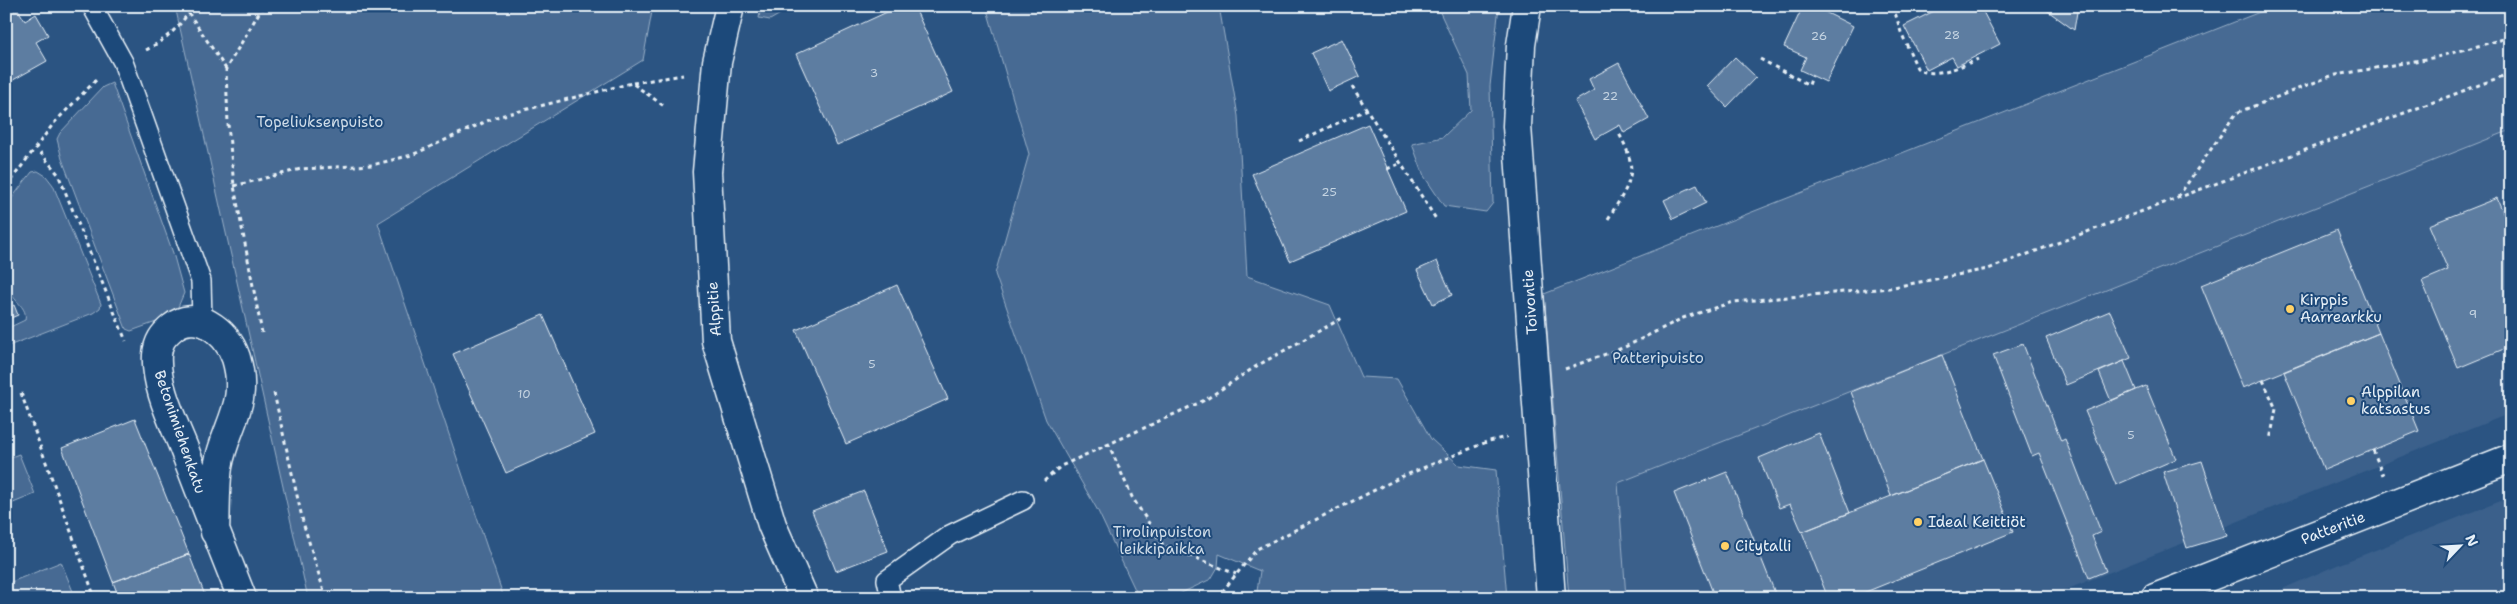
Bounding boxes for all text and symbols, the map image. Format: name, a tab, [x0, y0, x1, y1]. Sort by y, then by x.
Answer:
house number: 28	[1944, 27, 1960, 43]
house number: 26	[1811, 28, 1827, 44]
house number: 3	[870, 65, 878, 81]
house number: 22	[1602, 88, 1618, 104]
park label: Topeliuksenpuisto	[257, 112, 383, 132]
house number: 25	[1321, 184, 1337, 200]
street label: Toivontie	[1518, 269, 1542, 335]
street label: Alppitie	[702, 281, 726, 337]
place label: Kirppis Aarrearkku	[2300, 290, 2382, 327]
marker: Kirppis Aarrearkku	[2284, 303, 2296, 315]
house number: 9	[2469, 306, 2477, 322]
park label: Patteripuisto	[1612, 348, 1704, 368]
house number: 5	[868, 356, 876, 372]
street label: Betonimiehenkatu	[149, 368, 211, 496]
place label: Alppilan katsastus	[2361, 382, 2431, 419]
house number: 10	[517, 386, 531, 402]
marker: Alppilan katsastus	[2345, 395, 2357, 407]
house number: 5	[2127, 427, 2135, 443]
street label: Patteritie	[2298, 507, 2368, 549]
place label: Ideal Keittiöt	[1928, 512, 2026, 532]
marker: Ideal Keittiöt	[1912, 516, 1924, 528]
park label: Tirolinpuiston leikkipaikka	[1113, 522, 1211, 559]
north arrow	[2434, 522, 2484, 572]
text: N	[2461, 532, 2482, 549]
place label: Citytalli	[1735, 536, 1792, 556]
marker: Citytalli	[1719, 540, 1731, 552]

